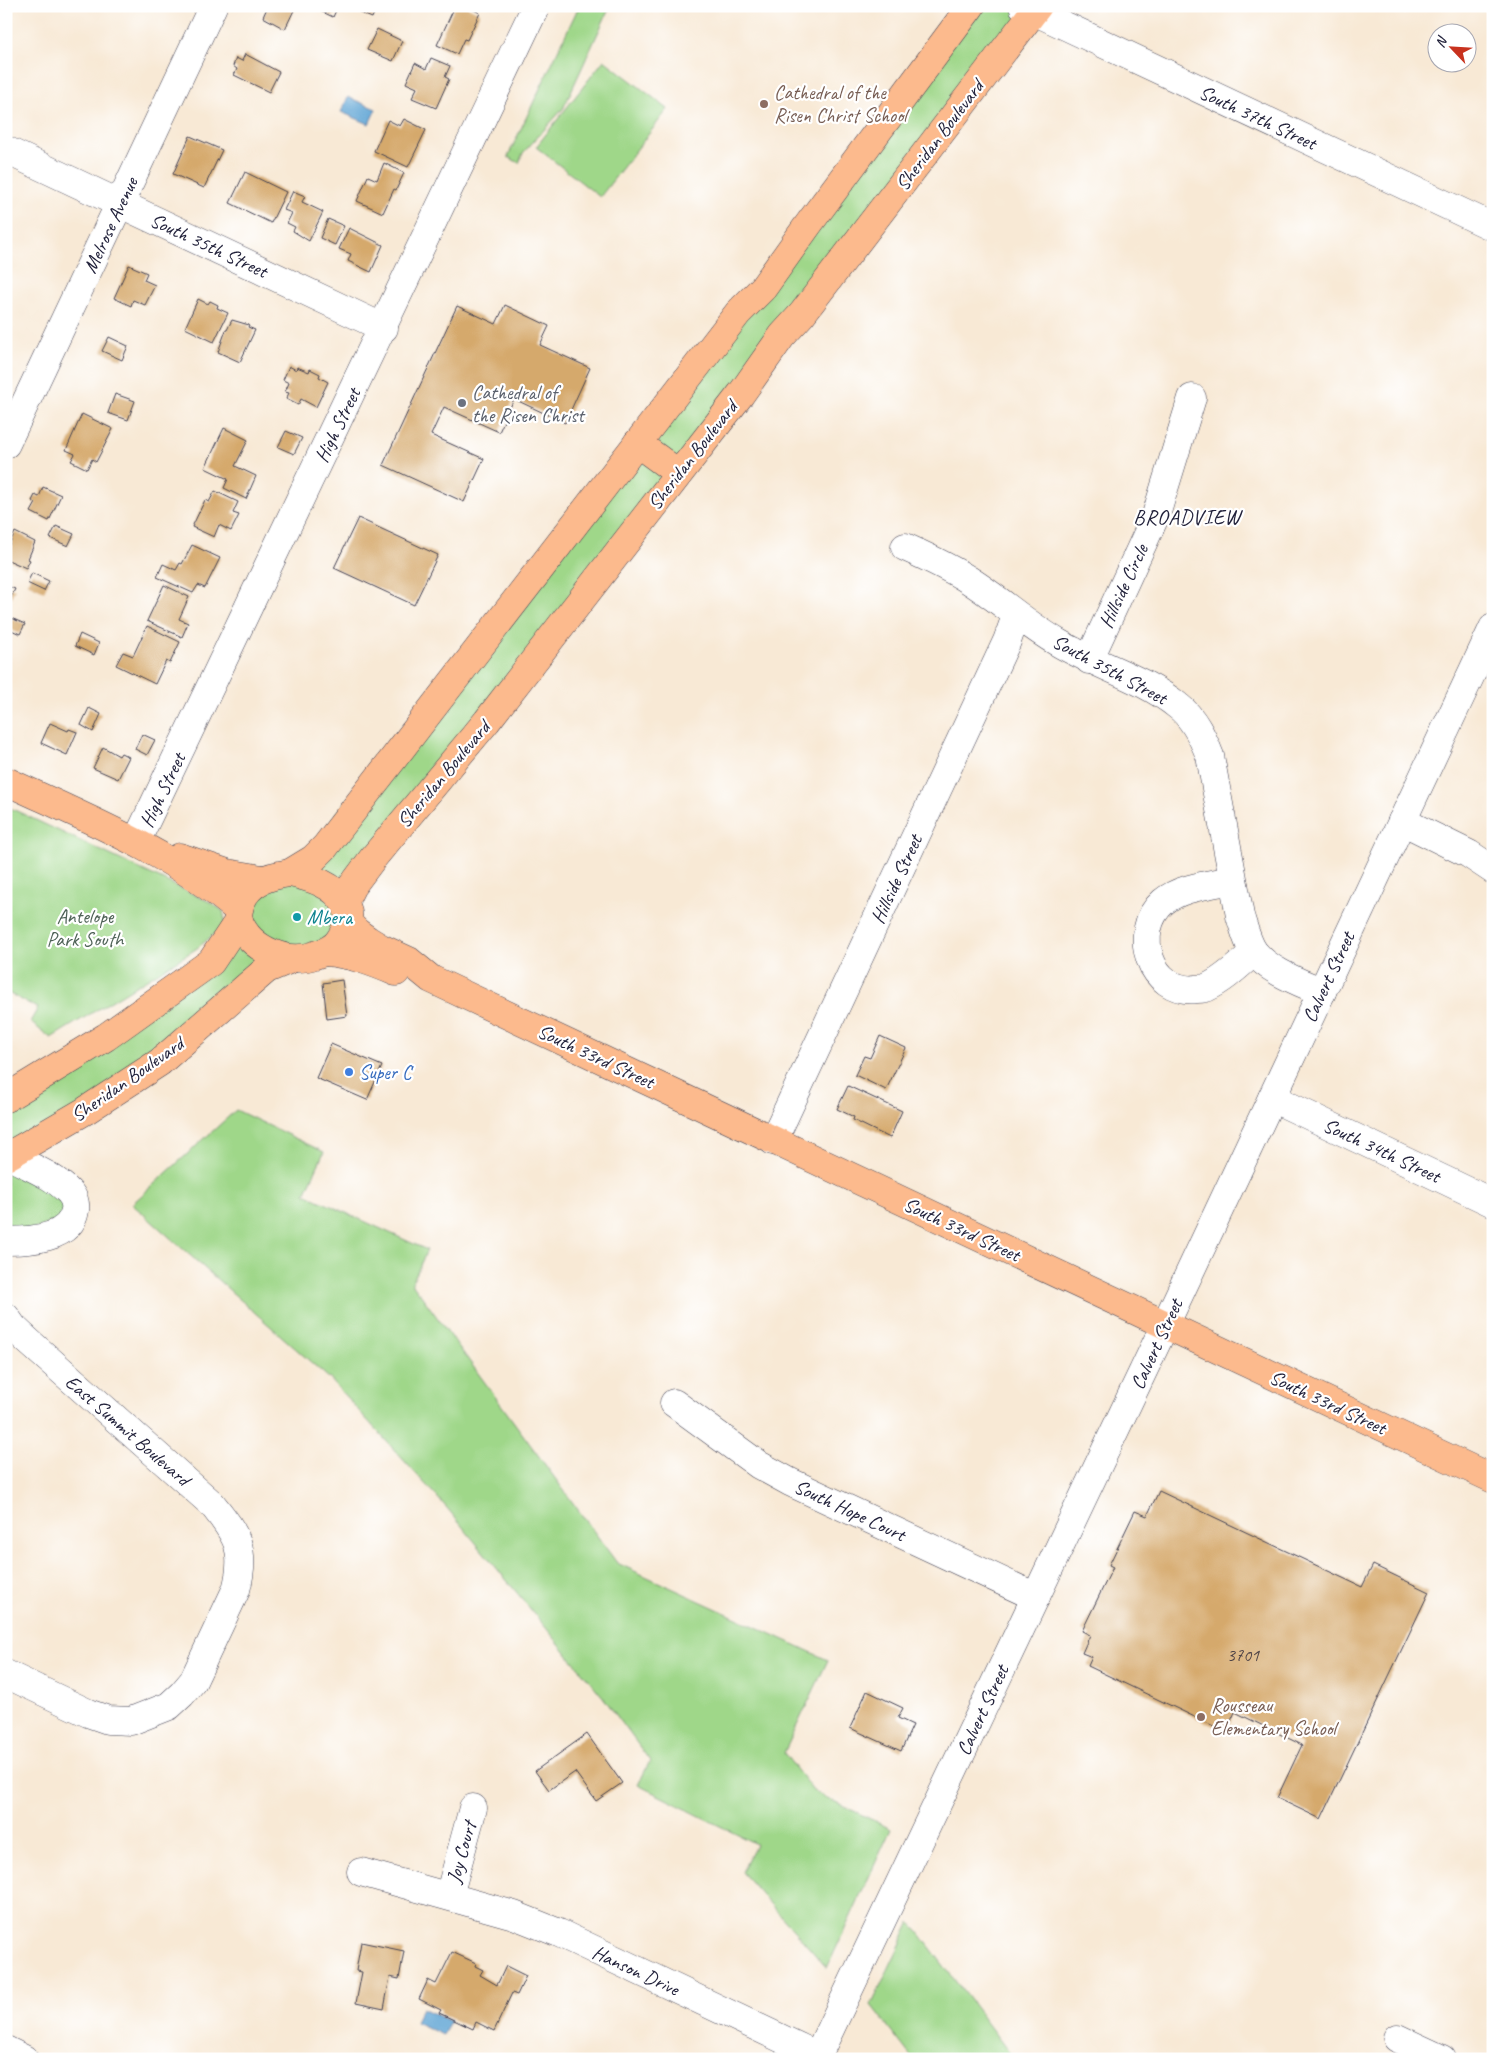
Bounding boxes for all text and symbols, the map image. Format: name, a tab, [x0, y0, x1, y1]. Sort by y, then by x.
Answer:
north arrow	[1426, 22, 1476, 72]
text: N	[1431, 33, 1451, 50]
street label: Sheridan Boulevard	[890, 73, 991, 195]
street label: South 37th Street	[1195, 79, 1322, 156]
place label: Cathedral of the Risen Christ School	[774, 80, 910, 128]
marker: Cathedral of the Risen Christ School	[758, 98, 770, 110]
street label: Melrose Avenue	[77, 172, 144, 277]
street label: South 35th Street	[146, 207, 273, 284]
place label: Cathedral of the Risen Christ	[472, 380, 586, 428]
street label: High Street	[309, 382, 367, 466]
street label: Sheridan Boulevard	[642, 393, 745, 515]
marker: Cathedral of the Risen Christ	[456, 397, 468, 409]
district label: BROADVIEW	[1133, 504, 1244, 530]
street label: Hillside Circle	[1093, 539, 1154, 632]
street label: South 35th Street	[1048, 629, 1173, 711]
street label: Sheridan Boulevard	[391, 713, 497, 833]
street label: High Street	[134, 747, 192, 831]
street label: Hillside Street	[865, 829, 929, 927]
park label: Antelope Park South	[47, 904, 125, 952]
place label: Mbera	[307, 905, 354, 930]
marker: Mbera	[291, 911, 303, 923]
street label: Calvert Street	[1297, 926, 1361, 1026]
street label: South 33rd Street	[534, 1019, 660, 1095]
street label: Sheridan Boulevard	[66, 1030, 191, 1127]
place label: Super C	[359, 1060, 414, 1085]
marker: Super C	[343, 1066, 355, 1078]
street label: South 34th Street	[1319, 1112, 1446, 1189]
street label: South 33rd Street	[900, 1192, 1026, 1268]
street label: Calvert Street	[1125, 1293, 1189, 1393]
street label: South 33rd Street	[1266, 1365, 1392, 1441]
street label: East Summit Boulevard	[60, 1369, 198, 1493]
street label: South Hope Court	[790, 1474, 911, 1548]
house number: 3701	[1227, 1644, 1260, 1666]
street label: Calvert Street	[951, 1659, 1015, 1759]
place label: Rousseau Elementary School	[1211, 1693, 1339, 1741]
marker: Rousseau Elementary School	[1195, 1711, 1207, 1723]
street label: Joy Court	[441, 1815, 483, 1887]
street label: Hanson Drive	[589, 1940, 684, 2002]

